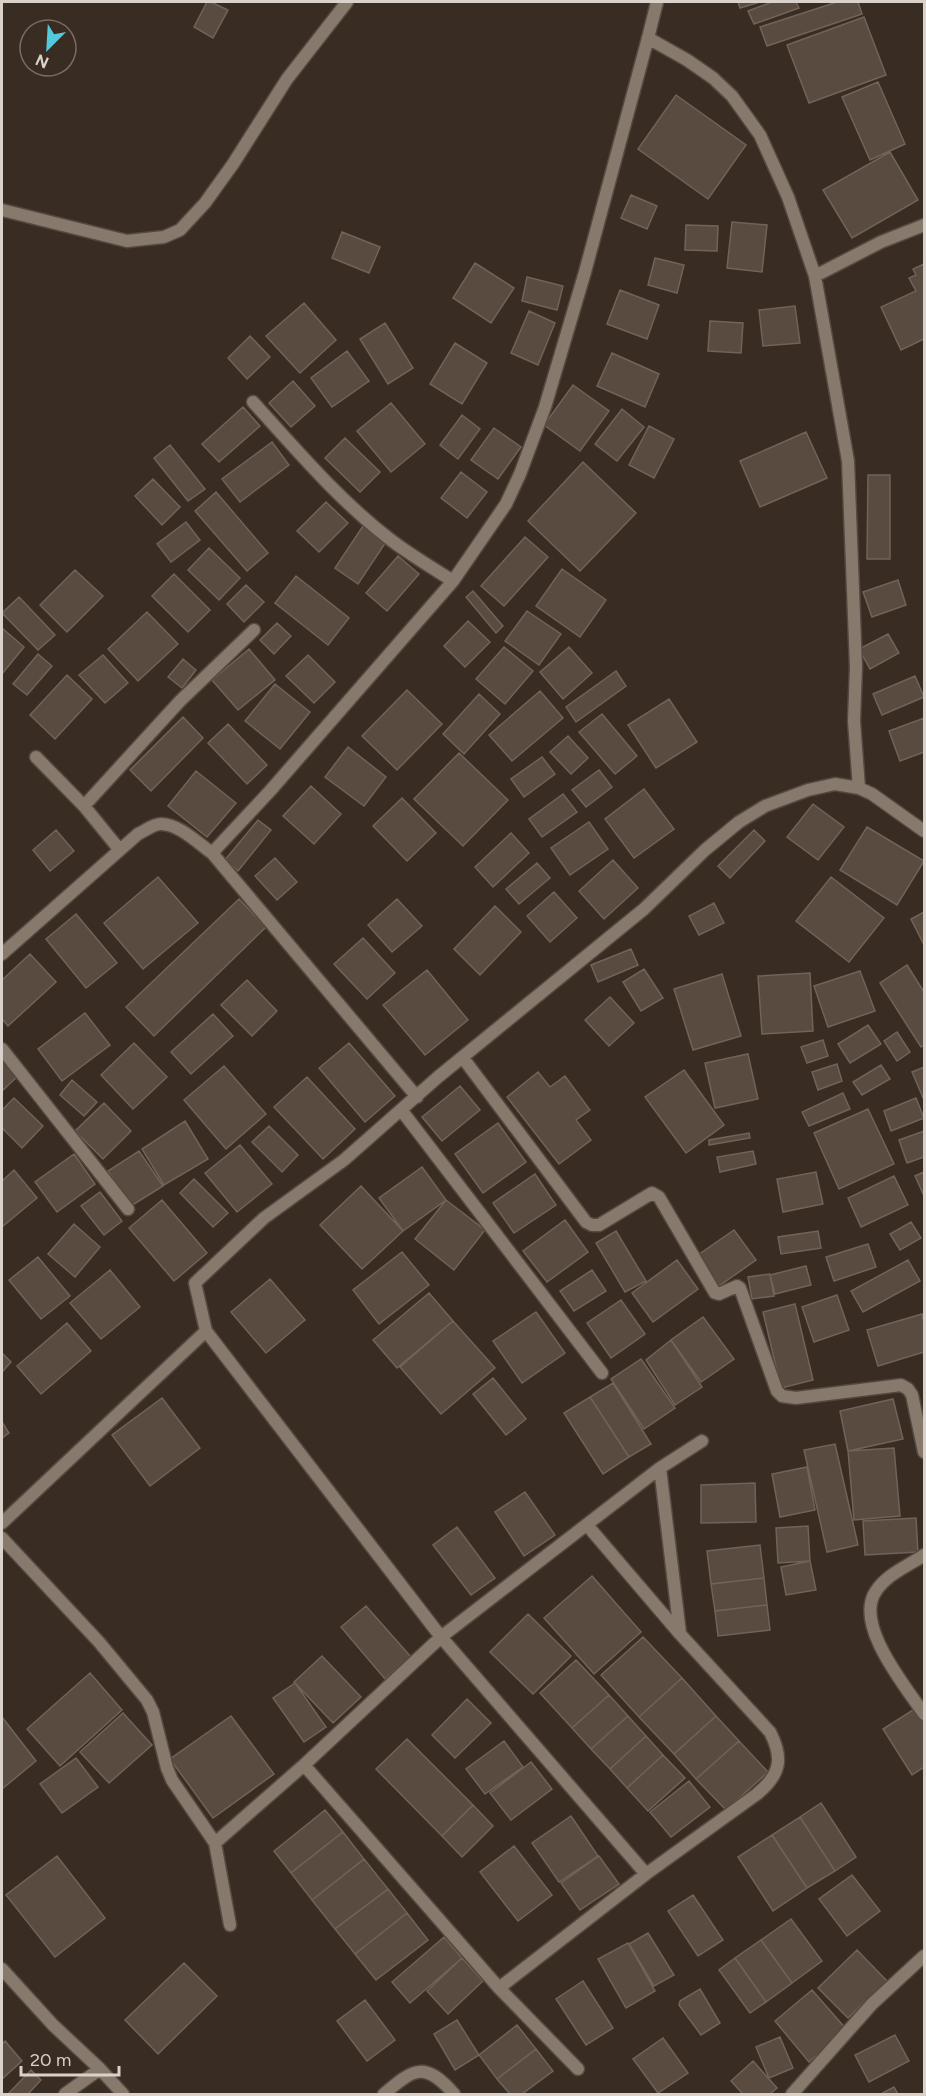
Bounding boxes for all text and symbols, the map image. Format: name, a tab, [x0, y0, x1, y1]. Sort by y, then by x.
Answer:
north arrow	[18, 18, 78, 78]
text: N	[33, 50, 52, 72]
scale bar	[21, 2039, 118, 2077]
text: 20 m	[30, 2049, 71, 2071]

